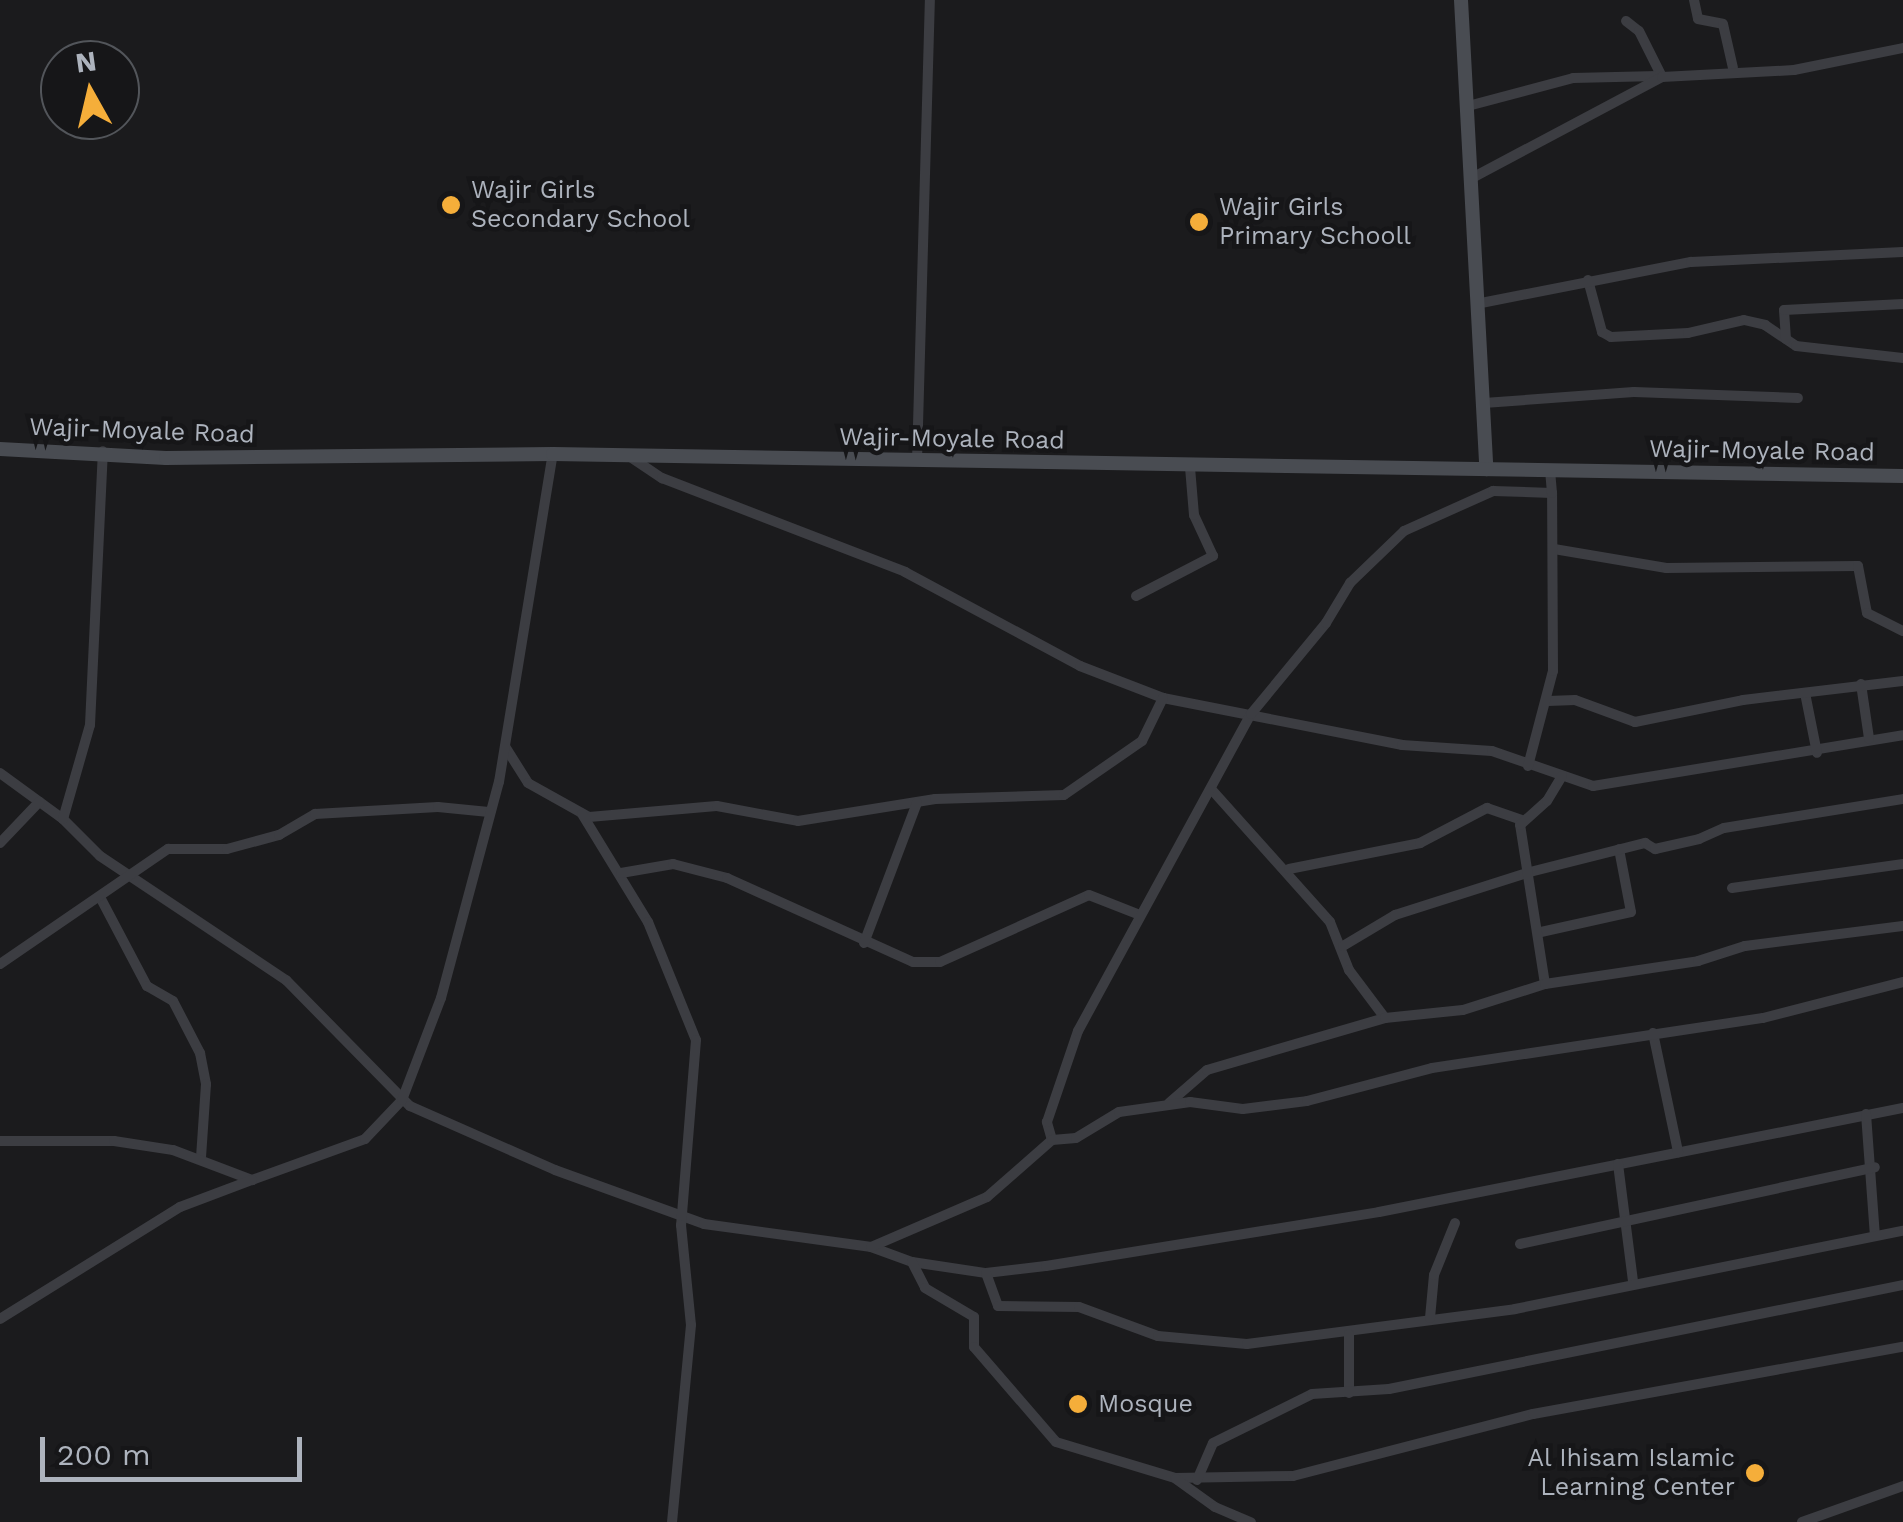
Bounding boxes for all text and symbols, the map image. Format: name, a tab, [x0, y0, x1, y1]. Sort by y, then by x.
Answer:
north arrow	[40, 40, 140, 140]
text: N	[73, 44, 99, 80]
place label: Wajir Girls Secondary School	[471, 176, 691, 235]
place label: Wajir Girls Primary Schooll	[1219, 193, 1411, 252]
marker: Wajir Girls Secondary School	[440, 194, 462, 216]
marker: Wajir Girls Primary Schooll	[1188, 211, 1210, 233]
street label: Wajir-Moyale Road	[29, 412, 255, 450]
street label: Wajir-Moyale Road	[839, 422, 1065, 456]
street label: Wajir-Moyale Road	[1649, 434, 1875, 468]
place label: Mosque	[1098, 1389, 1193, 1419]
marker: Mosque	[1067, 1393, 1089, 1415]
scale bar	[45, 1417, 308, 1479]
text: 200 m	[57, 1437, 151, 1472]
place label: Al Ihisam Islamic Learning Center	[1527, 1444, 1735, 1503]
marker: Al Ihisam Islamic Learning Center	[1744, 1462, 1766, 1484]

